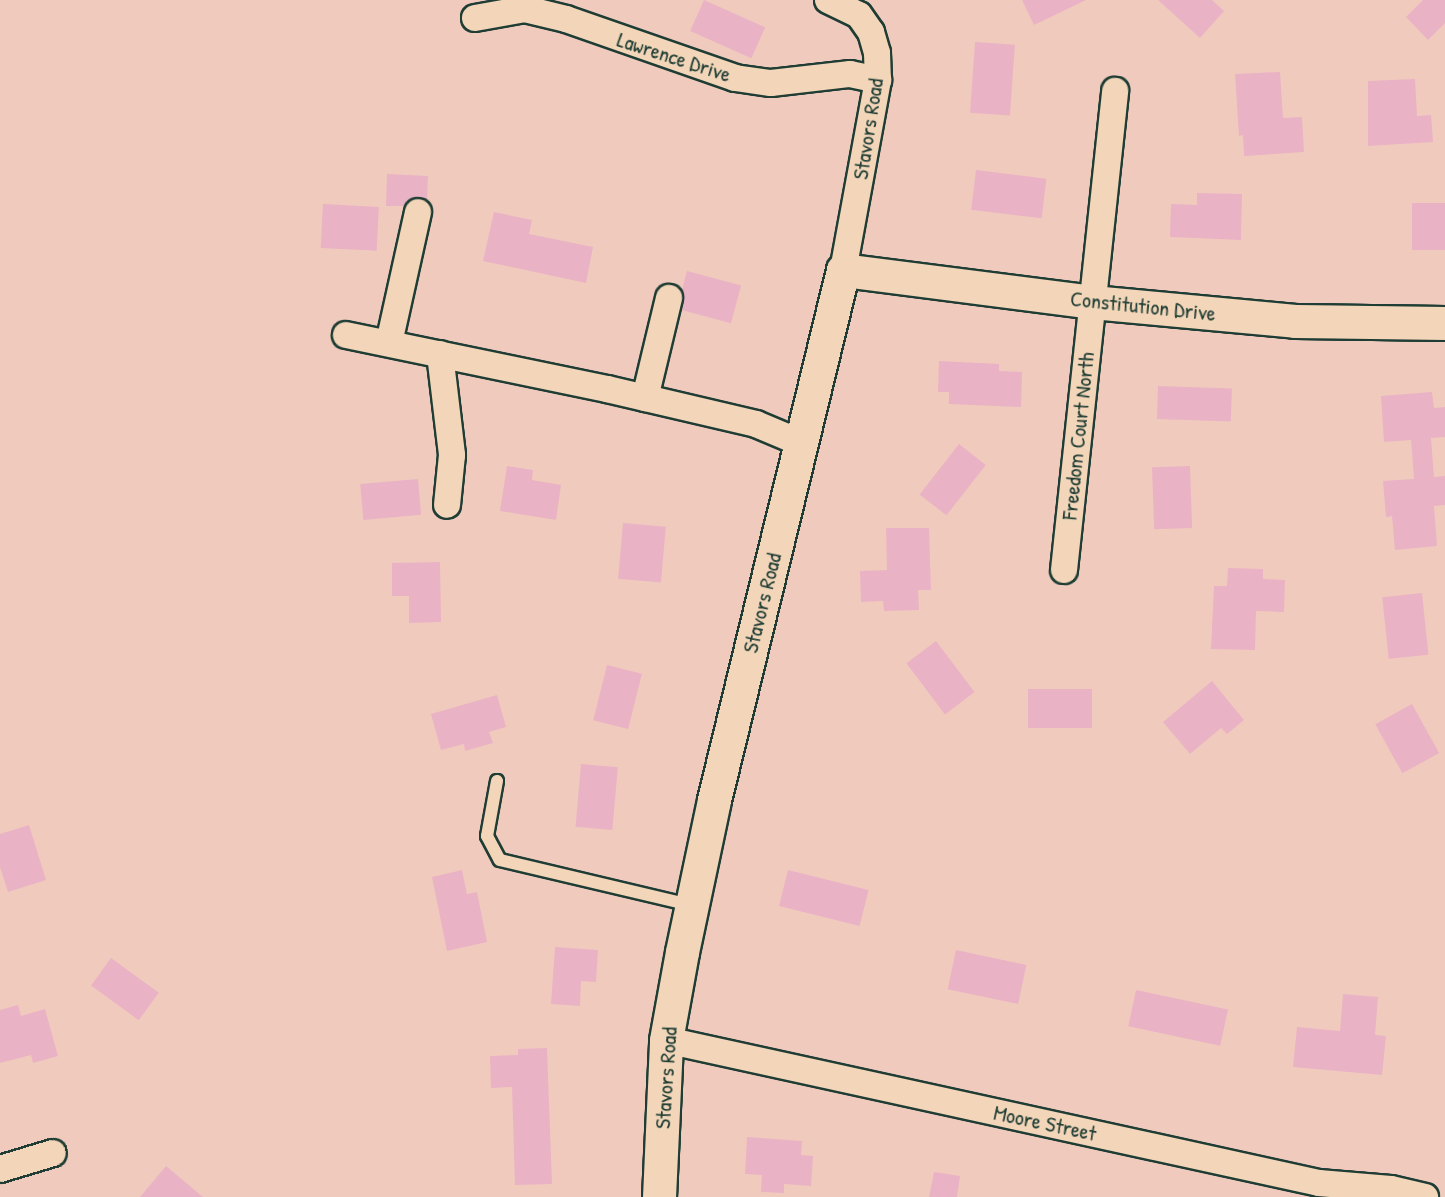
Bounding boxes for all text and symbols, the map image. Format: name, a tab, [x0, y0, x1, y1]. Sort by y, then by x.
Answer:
street label: Lawrence Drive	[614, 26, 734, 88]
street label: Stavors Road	[847, 77, 889, 181]
street label: Constitution Drive	[1069, 285, 1217, 327]
street label: Freedom Court North	[1056, 351, 1100, 521]
street label: Stavors Road	[737, 550, 787, 656]
street label: Stavors Road	[649, 1026, 683, 1130]
street label: Moore Street	[991, 1099, 1099, 1147]

